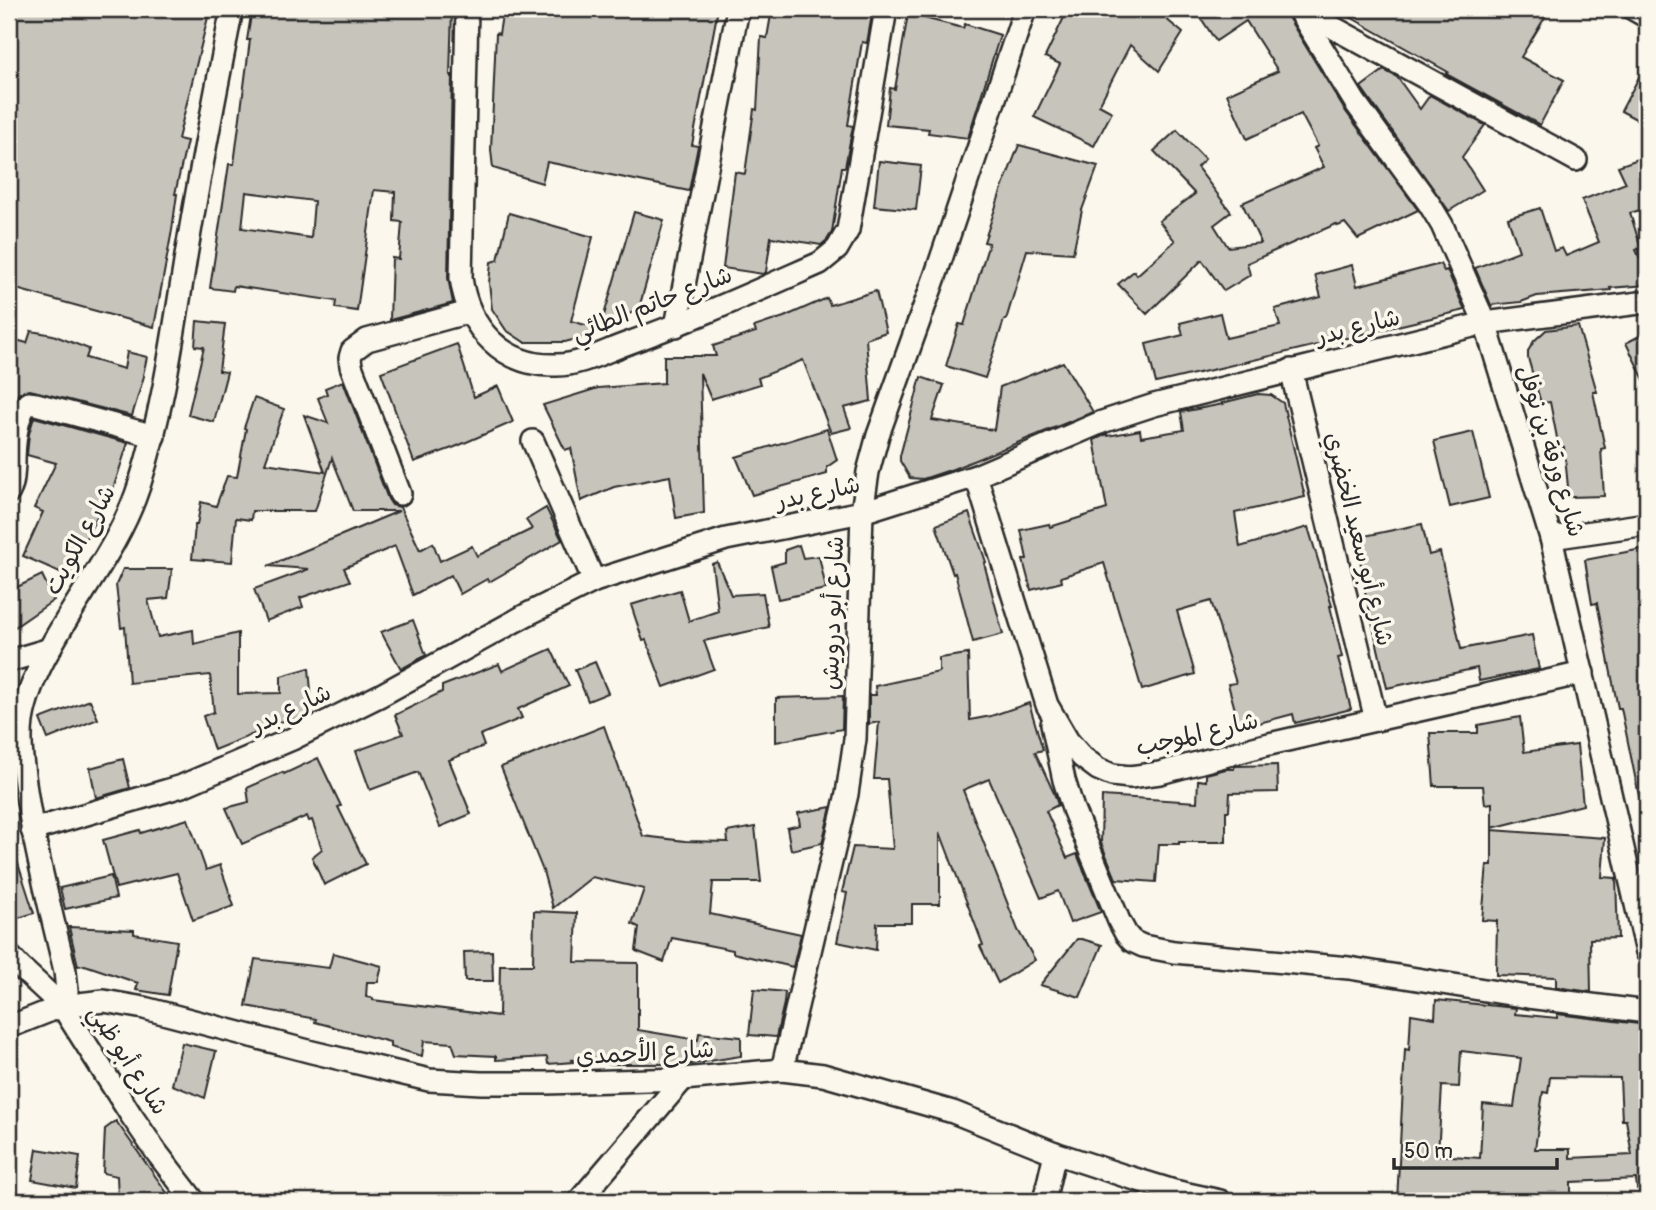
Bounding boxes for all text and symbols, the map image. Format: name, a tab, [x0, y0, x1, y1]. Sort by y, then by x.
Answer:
street label: شارع حاتم الطائي	[568, 260, 739, 354]
street label: شارع بدر	[1311, 303, 1403, 354]
street label: شارع ورقة بن نوفل	[1509, 361, 1591, 541]
street label: شارع أبو سعيد الخضري	[1316, 429, 1401, 649]
street label: شارع بدر	[771, 470, 863, 518]
street label: شارع الكويت	[38, 480, 124, 601]
street label: شارع أبو درويش	[815, 535, 852, 691]
street label: شارع بدر	[244, 678, 337, 743]
street label: شارع الموجب	[1133, 706, 1262, 764]
street label: شارع أبو ظبي	[77, 999, 175, 1124]
street label: شارع الأحمدي	[575, 1032, 715, 1073]
scale bar	[1394, 1126, 1556, 1170]
text: 50 m	[1404, 1138, 1453, 1165]

